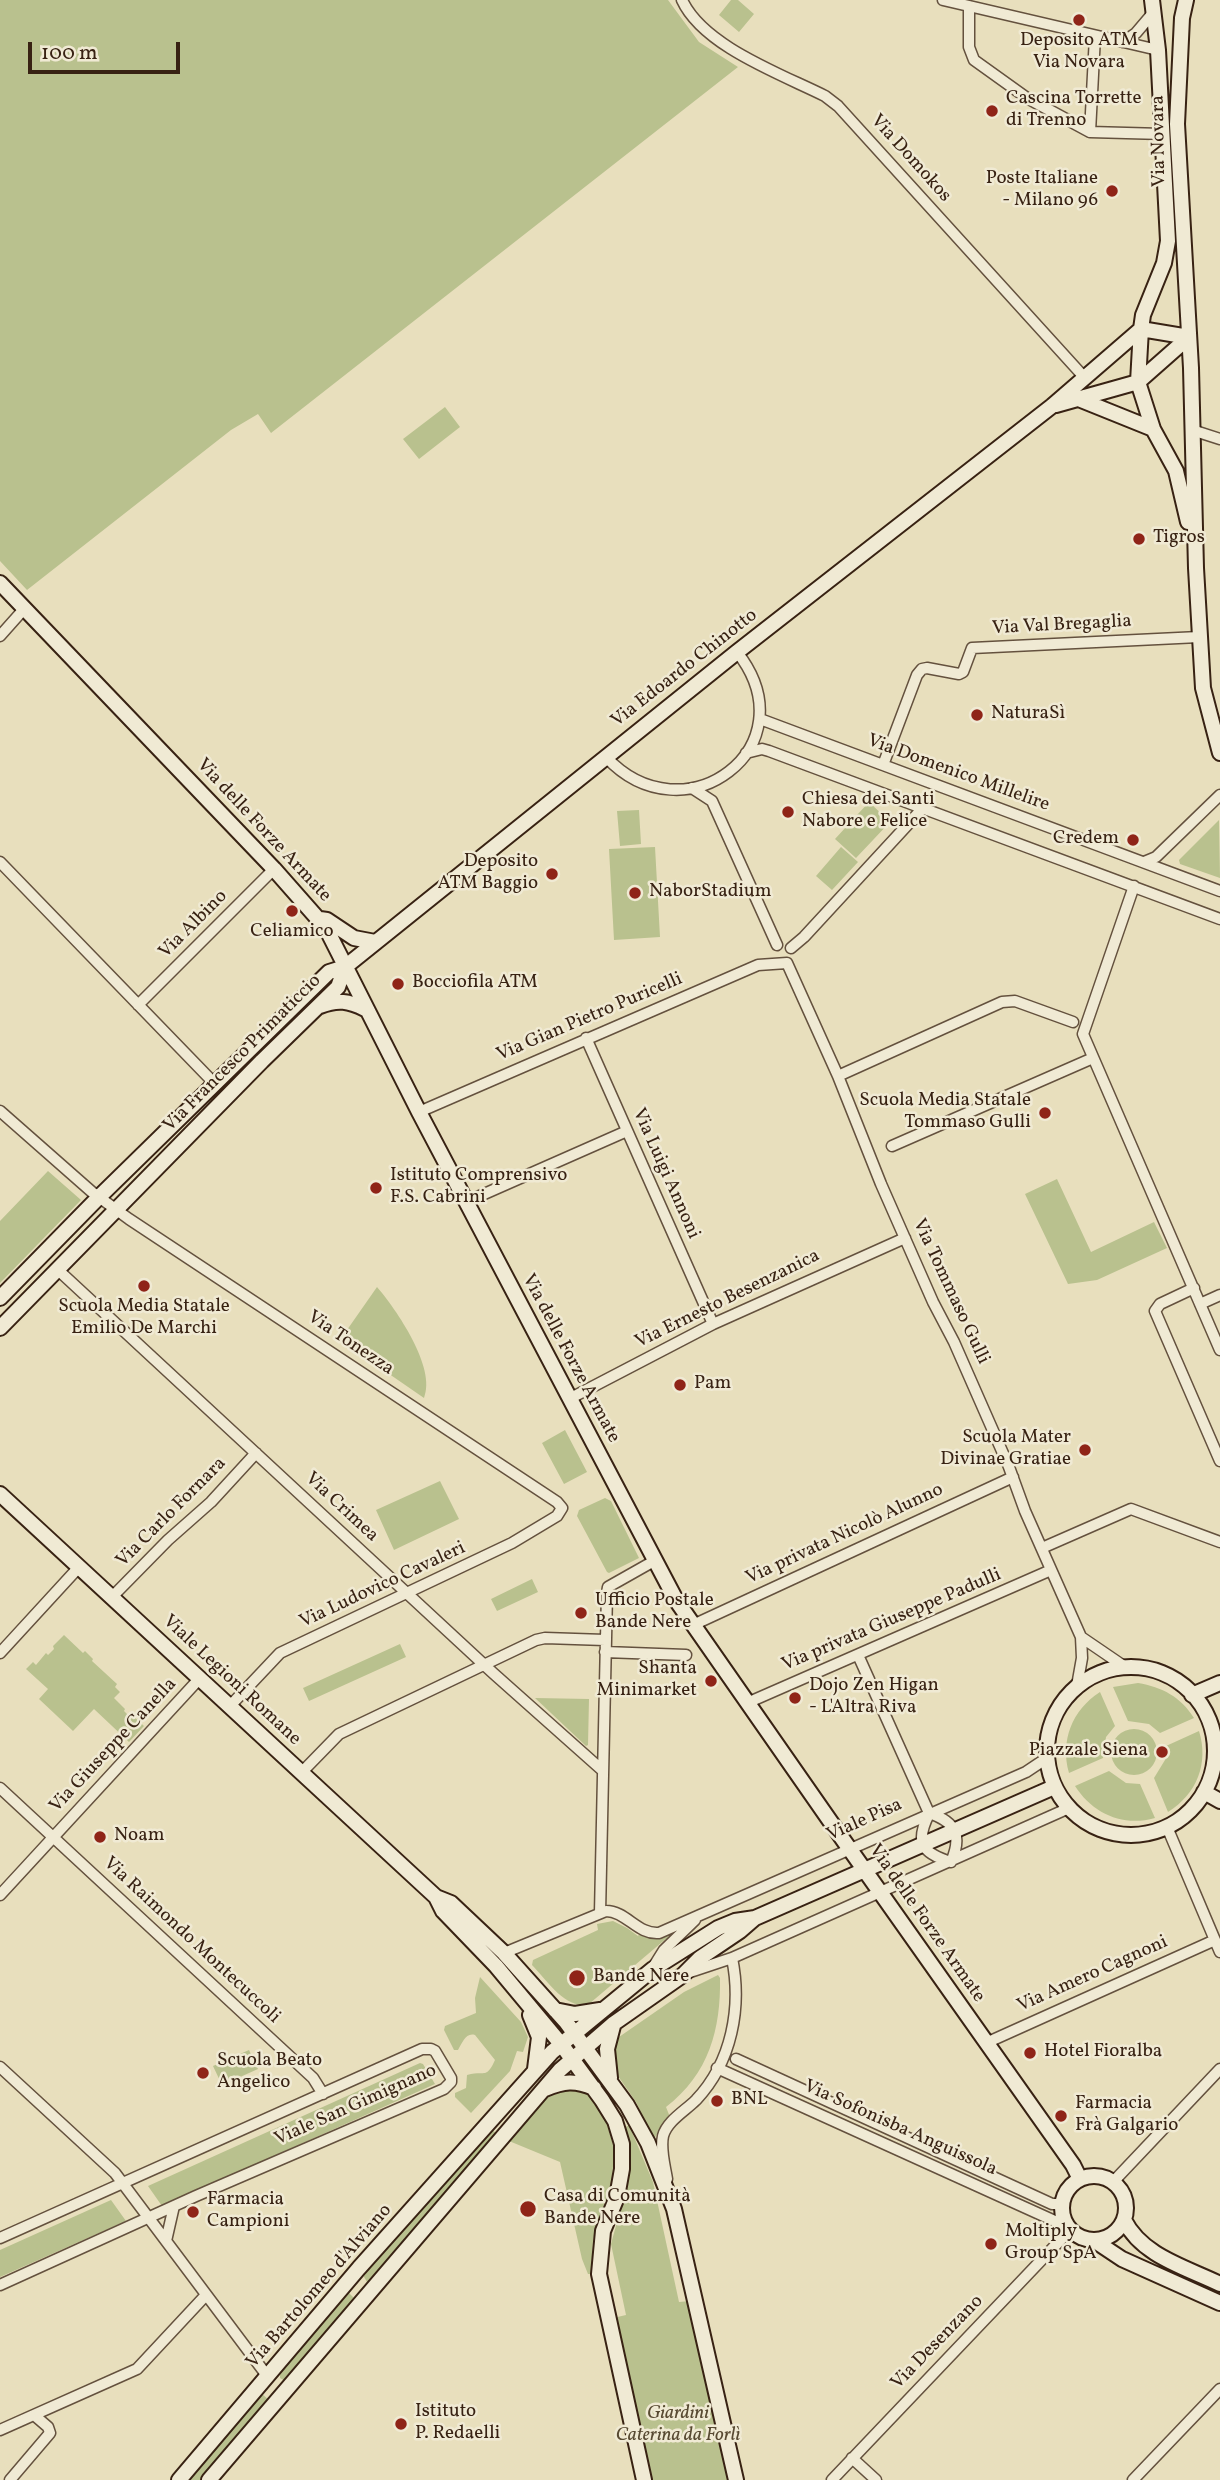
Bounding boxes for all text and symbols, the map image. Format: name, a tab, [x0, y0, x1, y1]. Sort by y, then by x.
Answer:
marker: Deposito ATM Via Novara	[1071, 12, 1087, 28]
scale bar	[32, 28, 184, 72]
place label: Deposito ATM Via Novara	[1020, 31, 1138, 75]
text: 100 m	[41, 39, 98, 68]
place label: Cascina Torrette di Trenno	[1006, 89, 1142, 133]
street label: Via Novara	[1148, 95, 1172, 187]
marker: Cascina Torrette di Trenno	[984, 103, 1000, 119]
street label: Via Domokos	[865, 110, 955, 208]
place label: Poste Italiane - Milano 96	[986, 169, 1098, 213]
marker: Poste Italiane - Milano 96	[1104, 183, 1120, 199]
place label: Tigros	[1153, 528, 1205, 550]
marker: Tigros	[1131, 531, 1147, 547]
street label: Via Edoardo Chinotto	[607, 605, 763, 733]
street label: Via Val Bregaglia	[992, 611, 1132, 641]
place label: NaturaSì	[991, 704, 1065, 726]
marker: NaturaSì	[969, 707, 985, 723]
street label: Via Domenico Millelire	[864, 730, 1052, 818]
street label: Via delle Forze Armate	[191, 755, 335, 907]
place label: Chiesa dei Santi Nabore e Felice	[802, 790, 935, 834]
marker: Chiesa dei Santi Nabore e Felice	[780, 804, 796, 820]
place label: Credem	[1053, 829, 1119, 851]
marker: Credem	[1125, 832, 1141, 848]
place label: Deposito ATM Baggio	[438, 852, 538, 896]
marker: Deposito ATM Baggio	[544, 866, 560, 882]
place label: NaborStadium	[649, 882, 772, 904]
marker: NaborStadium	[627, 885, 643, 901]
street label: Via Albino	[155, 886, 233, 964]
marker: Celiamico	[284, 903, 300, 919]
place label: Celiamico	[250, 922, 334, 944]
street label: Via Gian Pietro Puricelli	[494, 969, 686, 1067]
street label: Via Francesco Primaticcio	[159, 970, 327, 1138]
place label: Bocciofila ATM	[412, 973, 538, 995]
marker: Bocciofila ATM	[390, 976, 406, 992]
place label: Scuola Media Statale Tommaso Gulli	[859, 1091, 1031, 1135]
street label: Via Luigi Annoni	[626, 1105, 704, 1243]
marker: Scuola Media Statale Tommaso Gulli	[1037, 1105, 1053, 1121]
place label: Istituto Comprensivo F.S. Cabrini	[390, 1166, 567, 1210]
marker: Istituto Comprensivo F.S. Cabrini	[368, 1180, 384, 1196]
street label: Via Tommaso Gulli	[906, 1216, 994, 1368]
street label: Via Ernesto Besenzanica	[632, 1245, 824, 1355]
street label: Via delle Forze Armate	[516, 1271, 624, 1447]
marker: Scuola Media Statale Emilio De Marchi	[136, 1278, 152, 1294]
place label: Scuola Media Statale Emilio De Marchi	[58, 1297, 230, 1341]
street label: Via Tonezza	[302, 1307, 398, 1381]
place label: Pam	[694, 1374, 731, 1396]
marker: Pam	[672, 1377, 688, 1393]
place label: Scuola Mater Divinae Gratiae	[940, 1428, 1071, 1472]
marker: Scuola Mater Divinae Gratiae	[1077, 1442, 1093, 1458]
street label: Via Carlo Fornara	[112, 1453, 232, 1573]
street label: Via Crimea	[299, 1468, 383, 1548]
street label: Via privata Nicolò Alunno	[743, 1479, 947, 1591]
street label: Via Ludovico Cavaleri	[296, 1538, 470, 1634]
street label: Via privata Giuseppe Padulli	[779, 1564, 1005, 1678]
place label: Ufficio Postale Bande Nere	[595, 1591, 714, 1635]
marker: Ufficio Postale Bande Nere	[573, 1605, 589, 1621]
street label: Viale Legioni Romane	[157, 1611, 305, 1751]
place label: Shanta Minimarket	[597, 1659, 697, 1703]
marker: Shanta Minimarket	[703, 1673, 719, 1689]
street label: Via Giuseppe Canella	[46, 1674, 182, 1818]
place label: Dojo Zen Higan - L'Altra Riva	[809, 1676, 939, 1720]
marker: Dojo Zen Higan - L'Altra Riva	[787, 1690, 803, 1706]
place label: Piazzale Siena	[1029, 1741, 1148, 1763]
marker: Piazzale Siena	[1154, 1744, 1170, 1760]
street label: Viale Pisa	[824, 1794, 906, 1848]
place label: Noam	[114, 1826, 164, 1848]
marker: Noam	[92, 1829, 108, 1845]
street label: Via delle Forze Armate	[863, 1841, 989, 2007]
street label: Via Raimondo Montecuccoli	[98, 1853, 284, 2029]
street label: Via Amero Cagnoni	[1014, 1932, 1172, 2018]
place label: Bande Nere	[593, 1967, 689, 1989]
marker: Bande Nere	[567, 1968, 587, 1988]
place label: Hotel Fioralba	[1044, 2042, 1162, 2064]
marker: Hotel Fioralba	[1022, 2045, 1038, 2061]
place label: Scuola Beato Angelico	[217, 2051, 322, 2095]
street label: Viale San Gimignano	[271, 2060, 441, 2152]
marker: Scuola Beato Angelico	[195, 2065, 211, 2081]
street label: Via Sofonisba Anguissola	[800, 2076, 1000, 2182]
place label: BNL	[731, 2090, 768, 2112]
marker: BNL	[709, 2093, 725, 2109]
place label: Farmacia Frà Galgario	[1075, 2094, 1178, 2138]
marker: Farmacia Frà Galgario	[1053, 2108, 1069, 2124]
place label: Casa di Comunità Bande Nere	[544, 2187, 691, 2231]
place label: Farmacia Campioni	[207, 2190, 289, 2234]
marker: Casa di Comunità Bande Nere	[518, 2199, 538, 2219]
street label: Via Bartolomeo d'Alviano	[242, 2200, 398, 2374]
marker: Farmacia Campioni	[185, 2204, 201, 2220]
place label: Moltiply Group SpA	[1005, 2222, 1097, 2266]
marker: Moltiply Group SpA	[983, 2236, 999, 2252]
street label: Via Desenzano	[887, 2291, 989, 2395]
place label: Istituto P. Redaelli	[415, 2402, 500, 2446]
park label: Giardini Caterina da Forlì	[616, 2404, 740, 2448]
marker: Istituto P. Redaelli	[393, 2416, 409, 2432]

